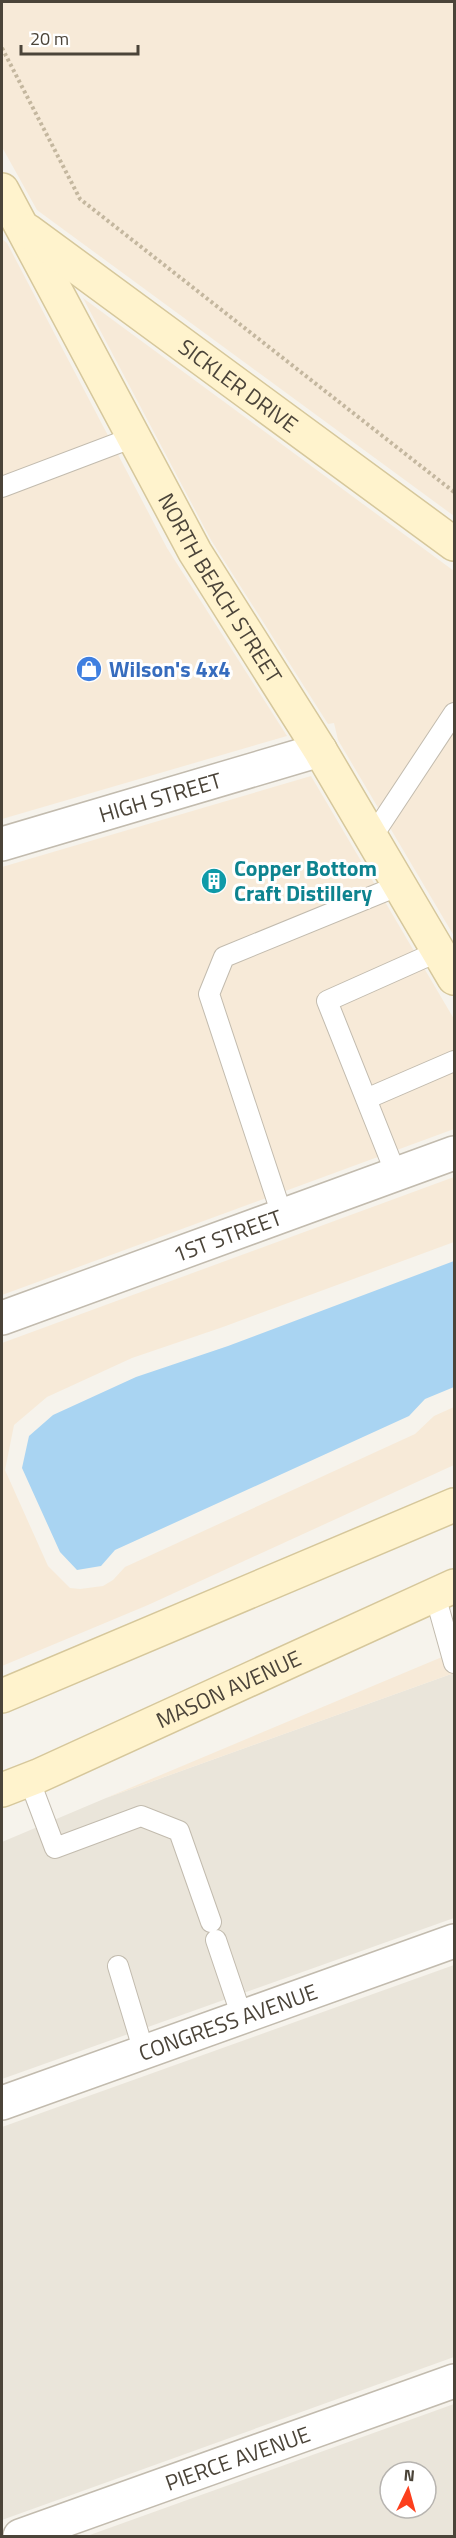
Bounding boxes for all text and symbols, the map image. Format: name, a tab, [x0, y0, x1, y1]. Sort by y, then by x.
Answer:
scale bar	[21, 18, 138, 56]
text: 20 m	[30, 25, 69, 52]
street label: SICKLER DRIVE	[171, 330, 305, 441]
street label: NORTH BEACH STREET	[149, 487, 291, 690]
place label: Wilson's 4x4	[109, 652, 231, 686]
shop icon: Wilson's 4x4	[74, 654, 104, 684]
street label: HIGH STREET	[95, 763, 226, 831]
place label: Copper Bottom Craft Distillery	[234, 851, 377, 910]
building icon: Copper Bottom Craft Distillery	[199, 866, 229, 896]
street label: 1ST STREET	[168, 1200, 287, 1271]
street label: MASON AVENUE	[150, 1641, 307, 1737]
street label: CONGRESS AVENUE	[134, 1974, 322, 2070]
street label: PIERCE AVENUE	[160, 2417, 315, 2500]
north arrow	[378, 2460, 438, 2520]
text: N	[403, 2463, 416, 2487]

